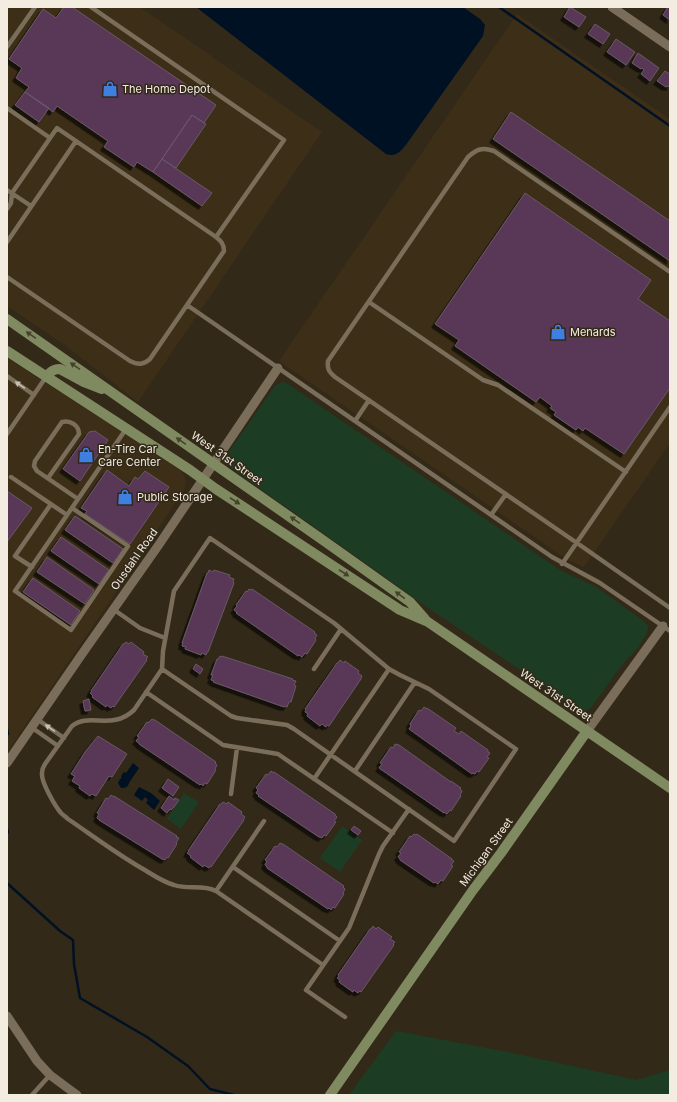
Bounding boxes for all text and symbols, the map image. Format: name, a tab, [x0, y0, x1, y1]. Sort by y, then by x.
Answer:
shop icon: The Home Depot	[101, 80, 119, 98]
place label: The Home Depot	[122, 82, 211, 96]
shop icon: Menards	[549, 323, 567, 341]
place label: Menards	[570, 325, 616, 339]
one-way arrow	[25, 332, 37, 339]
one-way arrow	[70, 362, 81, 370]
one-way arrow	[15, 381, 26, 389]
street label: West 31st Street	[189, 428, 266, 488]
one-way arrow	[176, 437, 187, 445]
place label: En-Tire Car Care Center	[98, 442, 161, 469]
shop icon: En-Tire Car Care Center	[77, 446, 95, 464]
shop icon: Public Storage	[116, 488, 134, 506]
place label: Public Storage	[137, 490, 213, 504]
one-way arrow	[230, 497, 240, 505]
one-way arrow	[290, 516, 300, 524]
street label: Ousdahl Road	[107, 525, 161, 593]
one-way arrow	[338, 569, 350, 576]
one-way arrow	[395, 591, 405, 599]
street label: West 31st Street	[517, 666, 595, 725]
one-way arrow	[45, 724, 56, 732]
street label: Michigan Street	[456, 815, 516, 889]

